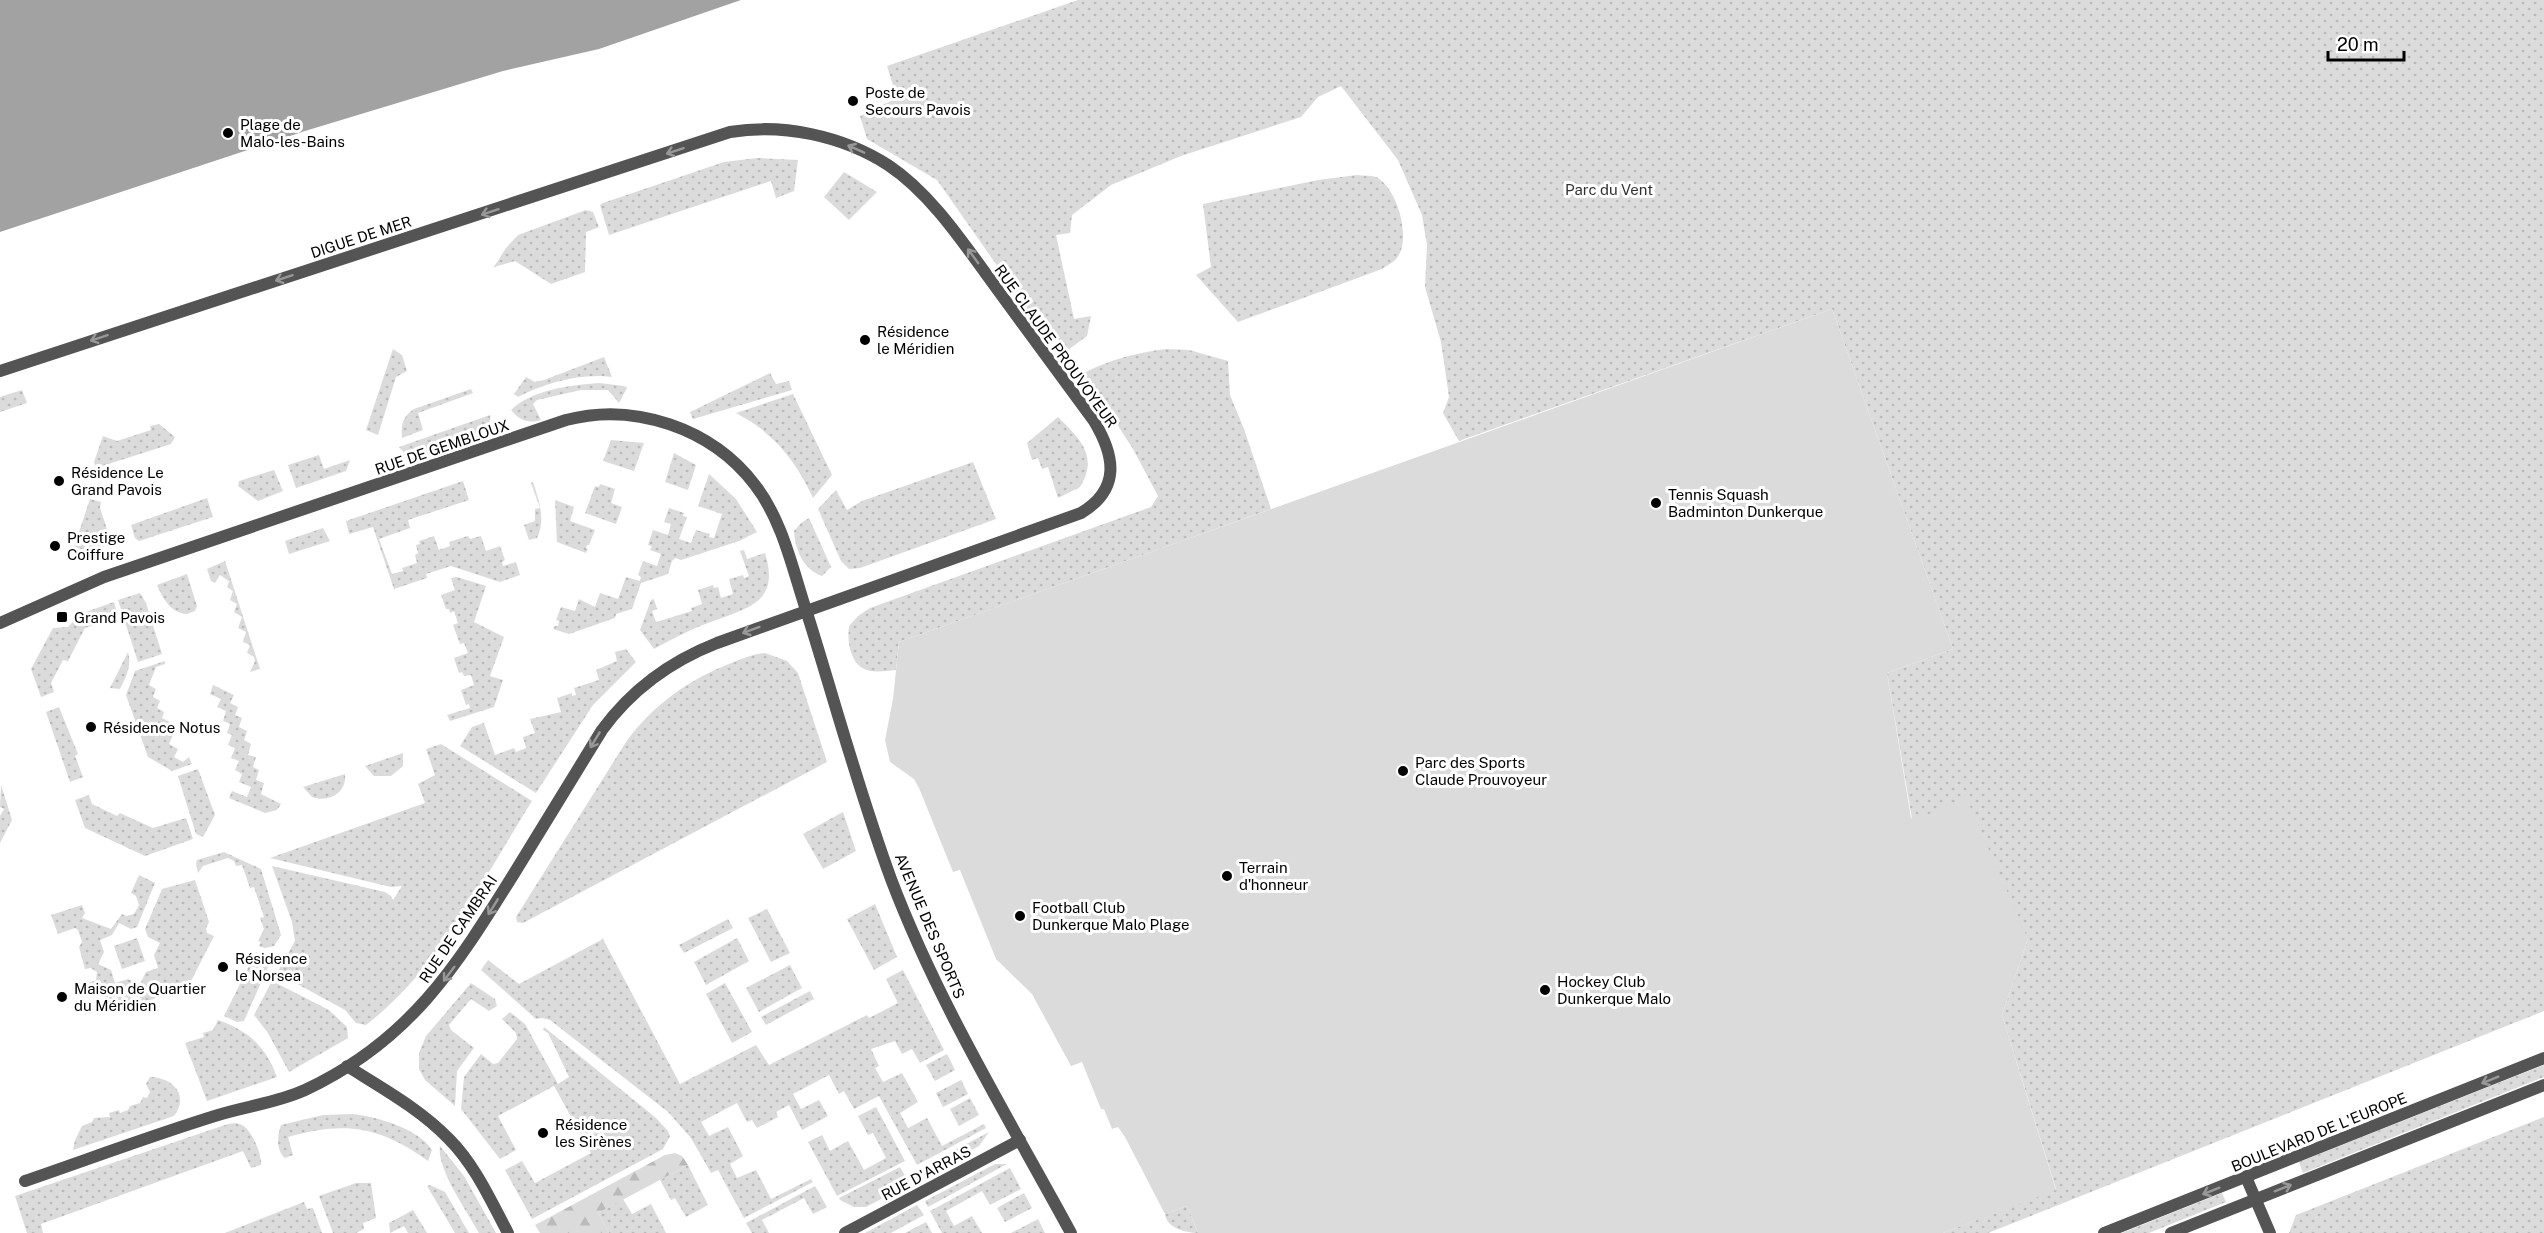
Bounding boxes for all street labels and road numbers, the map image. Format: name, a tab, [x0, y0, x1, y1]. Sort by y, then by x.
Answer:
street label: DIGUE DE MER	[308, 213, 414, 261]
street label: RUE CLAUDE PROUVOYEUR	[991, 261, 1121, 431]
street label: RUE DE GEMBLOUX	[373, 416, 511, 478]
street label: AVENUE DES SPORTS	[892, 851, 968, 1001]
street label: RUE DE CAMBRAI	[416, 872, 500, 986]
street label: BOULEVARD DE L'EUROPE	[2229, 1089, 2409, 1175]
street label: RUE D'ARRAS	[878, 1142, 974, 1204]

